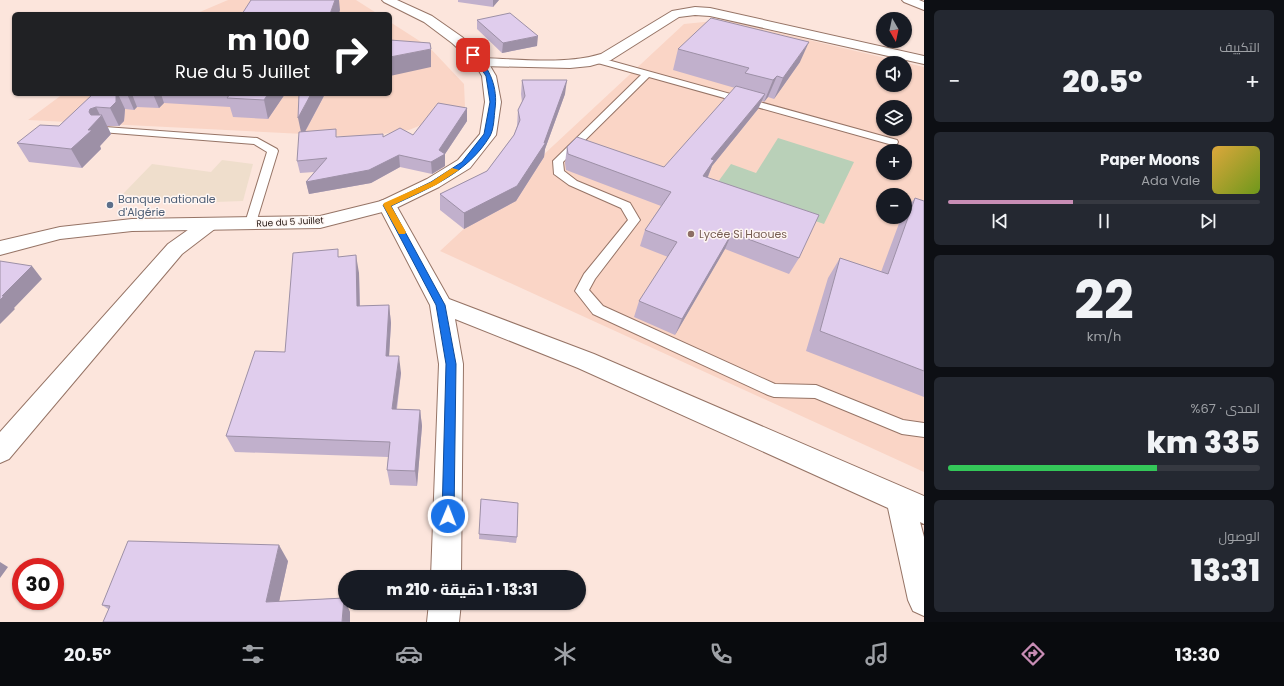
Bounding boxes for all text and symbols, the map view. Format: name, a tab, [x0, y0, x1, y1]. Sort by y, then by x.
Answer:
north arrow	[876, 12, 912, 48]
map controls	[876, 12, 912, 224]
text: 100 m	[227, 21, 310, 60]
icon: right	[324, 28, 376, 80]
pin	[456, 38, 490, 72]
text: التكييف	[1219, 38, 1260, 57]
icon: arrive	[462, 44, 484, 66]
button: sound	[876, 56, 912, 92]
text: Rue du 5 Juillet	[175, 59, 310, 84]
text: 20.5°	[1063, 60, 1142, 103]
text: −	[948, 66, 960, 97]
text: +	[1245, 66, 1260, 97]
button: layers	[876, 100, 912, 136]
button: +	[876, 144, 912, 180]
text: Paper Moons	[1100, 149, 1200, 170]
text: Ada Vale	[1141, 171, 1200, 190]
button: −	[876, 188, 912, 224]
place label: Banque nationale d'Algérie	[118, 191, 216, 220]
marker: Banque nationale d'Algérie	[105, 200, 115, 210]
icon: previous	[989, 210, 1011, 232]
icon: pause	[1093, 210, 1115, 232]
icon: next	[1197, 210, 1219, 232]
street label: Rue du 5 Juillet	[256, 214, 324, 230]
place label: Lycée Si Haoues	[699, 226, 787, 242]
marker: Lycée Si Haoues	[686, 229, 696, 239]
text: 22	[1074, 264, 1134, 337]
text: km/h	[1087, 327, 1121, 346]
text: المدى · 67%	[1191, 399, 1260, 418]
text: 335 km	[1147, 421, 1260, 464]
position arrow	[427, 495, 469, 537]
text: الوصول	[1219, 527, 1260, 546]
text: 13:31	[1191, 549, 1260, 592]
speed limit sign: 30	[12, 558, 64, 610]
text: 13:31 · 1 دقيقة · 210 m	[387, 579, 537, 600]
icon: filters	[239, 640, 267, 668]
icon: car	[395, 640, 423, 668]
icon: climate	[551, 640, 579, 668]
icon: phone	[707, 640, 735, 668]
icon: music	[863, 640, 891, 668]
icon: directions	[1019, 640, 1047, 668]
text: 20.5°	[64, 642, 111, 667]
text: 13:30	[1175, 642, 1220, 667]

